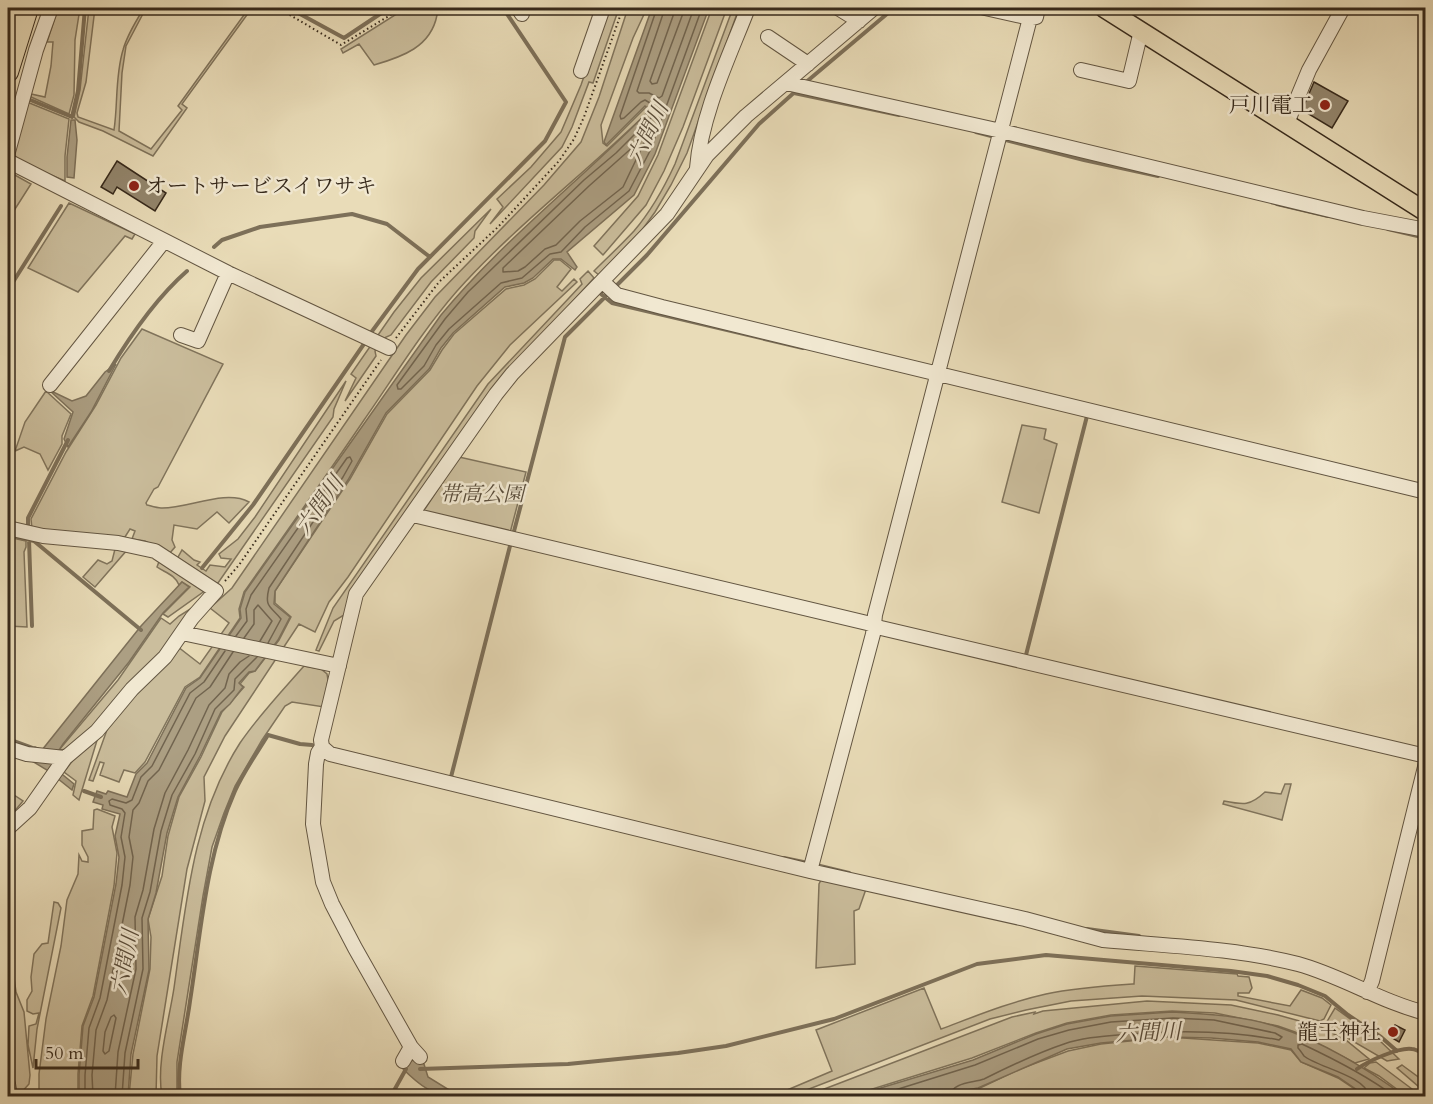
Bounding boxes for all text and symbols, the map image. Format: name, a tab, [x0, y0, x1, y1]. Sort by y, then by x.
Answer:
place label: 戸川電工	[1229, 91, 1313, 120]
water label: 六間川	[620, 95, 677, 170]
marker: 戸川電工	[1318, 98, 1332, 112]
place label: オートサービスイワサキ	[146, 172, 377, 201]
marker: オートサービスイワサキ	[127, 179, 141, 193]
water label: 六間川	[289, 468, 352, 541]
park label: 帯高公園	[440, 480, 527, 509]
water label: 六間川	[104, 925, 146, 997]
water label: 六間川	[1114, 1016, 1184, 1050]
place label: 龍王神社	[1297, 1018, 1381, 1047]
marker: 龍王神社	[1386, 1025, 1400, 1039]
scale bar	[36, 1032, 138, 1070]
text: 50 m	[45, 1041, 84, 1066]

